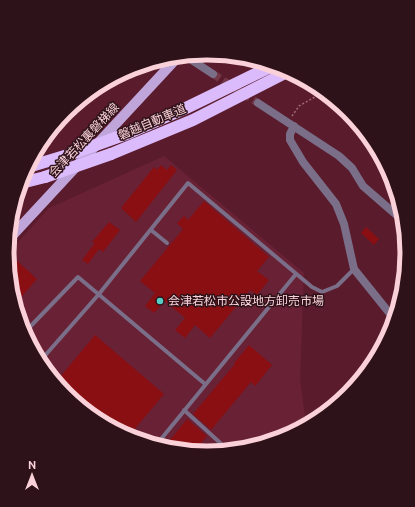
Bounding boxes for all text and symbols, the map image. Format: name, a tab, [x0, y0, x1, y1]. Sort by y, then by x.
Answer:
street label: 会津若松裏磐梯線	[46, 100, 121, 179]
street label: 磐越自動車道	[116, 101, 187, 142]
place label: 会津若松市公設地方卸売市場	[168, 294, 324, 307]
marker: 会津若松市公設地方卸売市場	[155, 296, 165, 306]
north arrow	[12, 455, 52, 495]
text: N	[28, 459, 36, 471]

